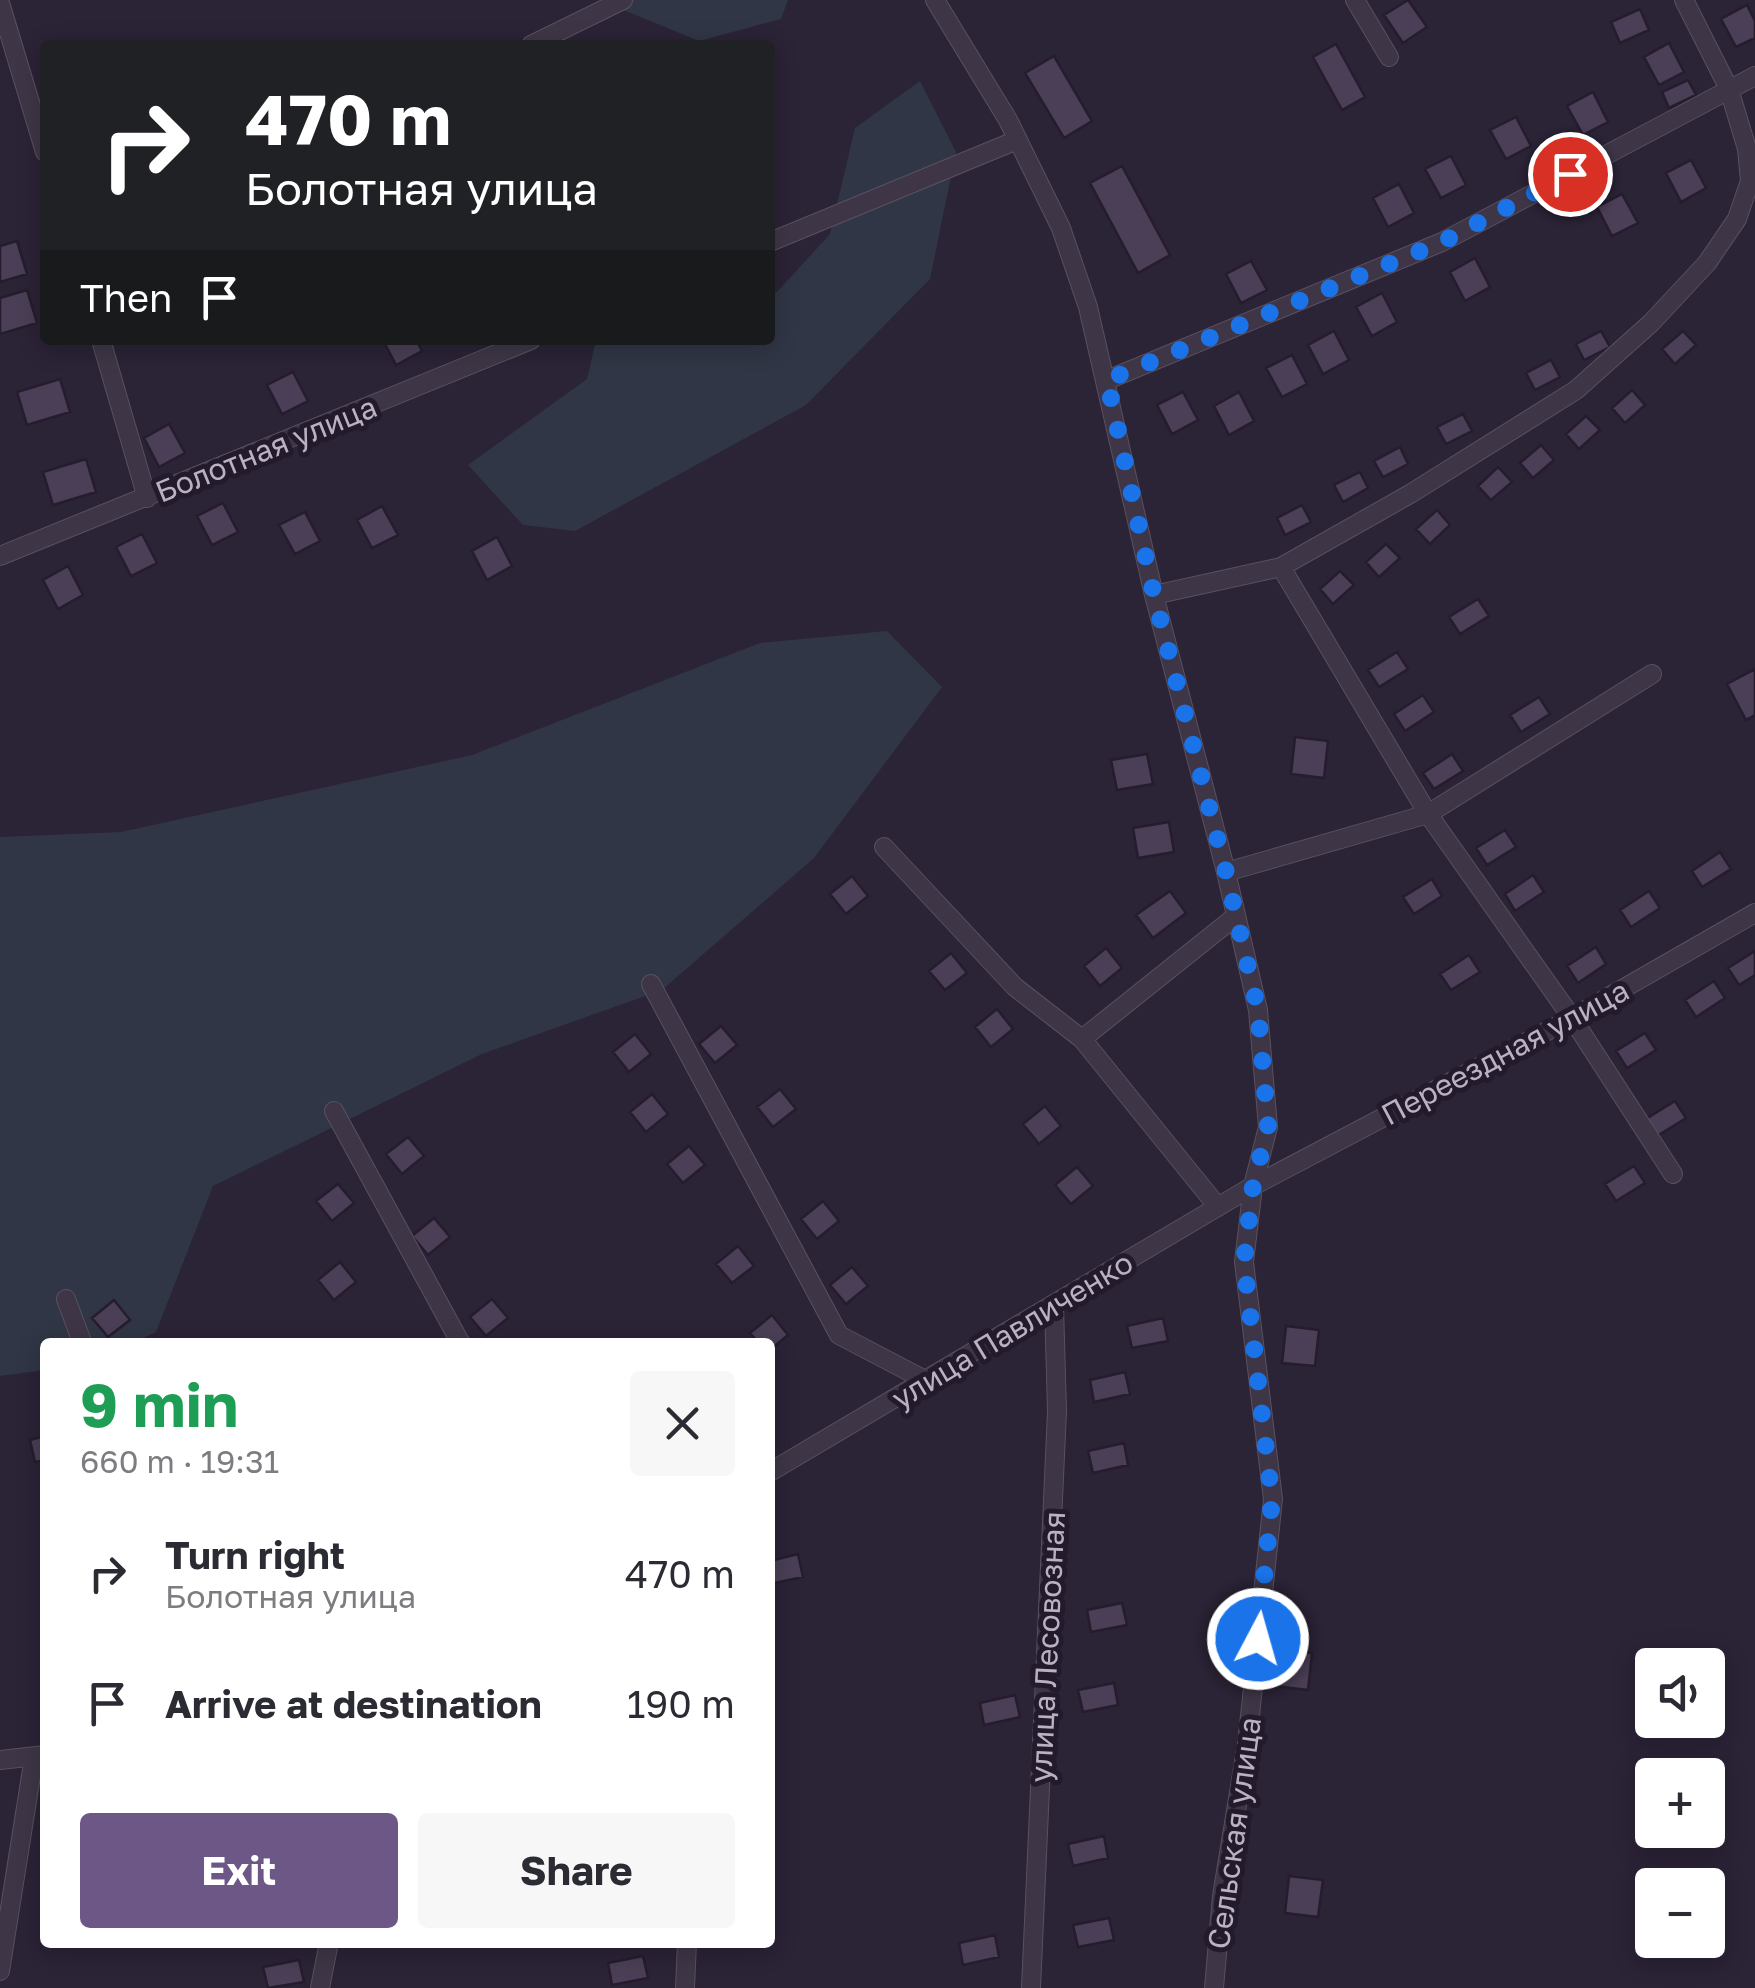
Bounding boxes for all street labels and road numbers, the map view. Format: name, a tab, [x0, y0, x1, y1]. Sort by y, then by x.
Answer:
street label: Болотная улица	[150, 388, 382, 510]
street label: Переездная улица	[1375, 972, 1635, 1132]
street label: улица Павличенко	[885, 1244, 1139, 1416]
street label: улица Лесовозная	[1022, 1510, 1072, 1784]
street label: Сельская улица	[1200, 1715, 1268, 1951]

